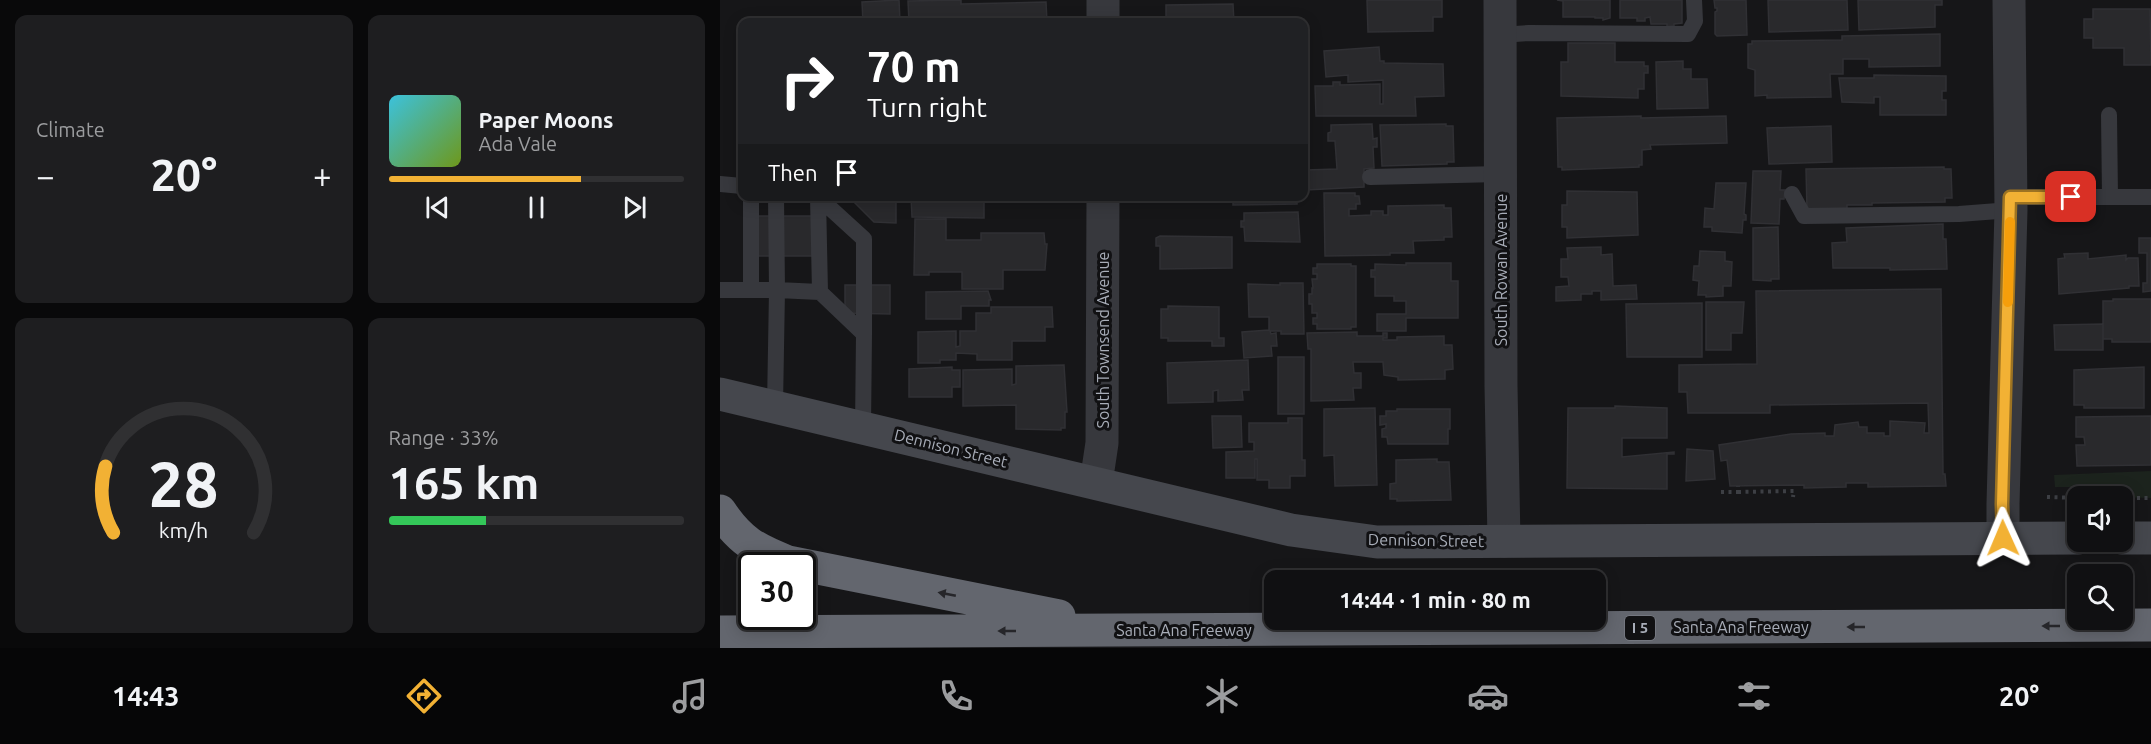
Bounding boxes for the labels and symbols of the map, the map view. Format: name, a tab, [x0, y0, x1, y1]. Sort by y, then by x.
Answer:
pin	[2045, 171, 2096, 222]
street label: South Rowan Avenue	[1492, 194, 1510, 346]
street label: South Townsend Avenue	[1094, 252, 1112, 428]
street label: Dennison Street	[893, 425, 1010, 471]
position arrow	[1971, 506, 2035, 570]
street label: Dennison Street	[1368, 530, 1485, 550]
speed limit sign: 30	[738, 552, 816, 630]
one-way arrow	[938, 589, 957, 598]
road number: I 5	[1625, 616, 1655, 640]
street label: Santa Ana Freeway	[1673, 618, 1809, 636]
street label: Santa Ana Freeway	[1116, 621, 1252, 639]
one-way arrow	[2041, 621, 2060, 630]
one-way arrow	[1846, 622, 1865, 632]
one-way arrow	[997, 626, 1016, 636]

